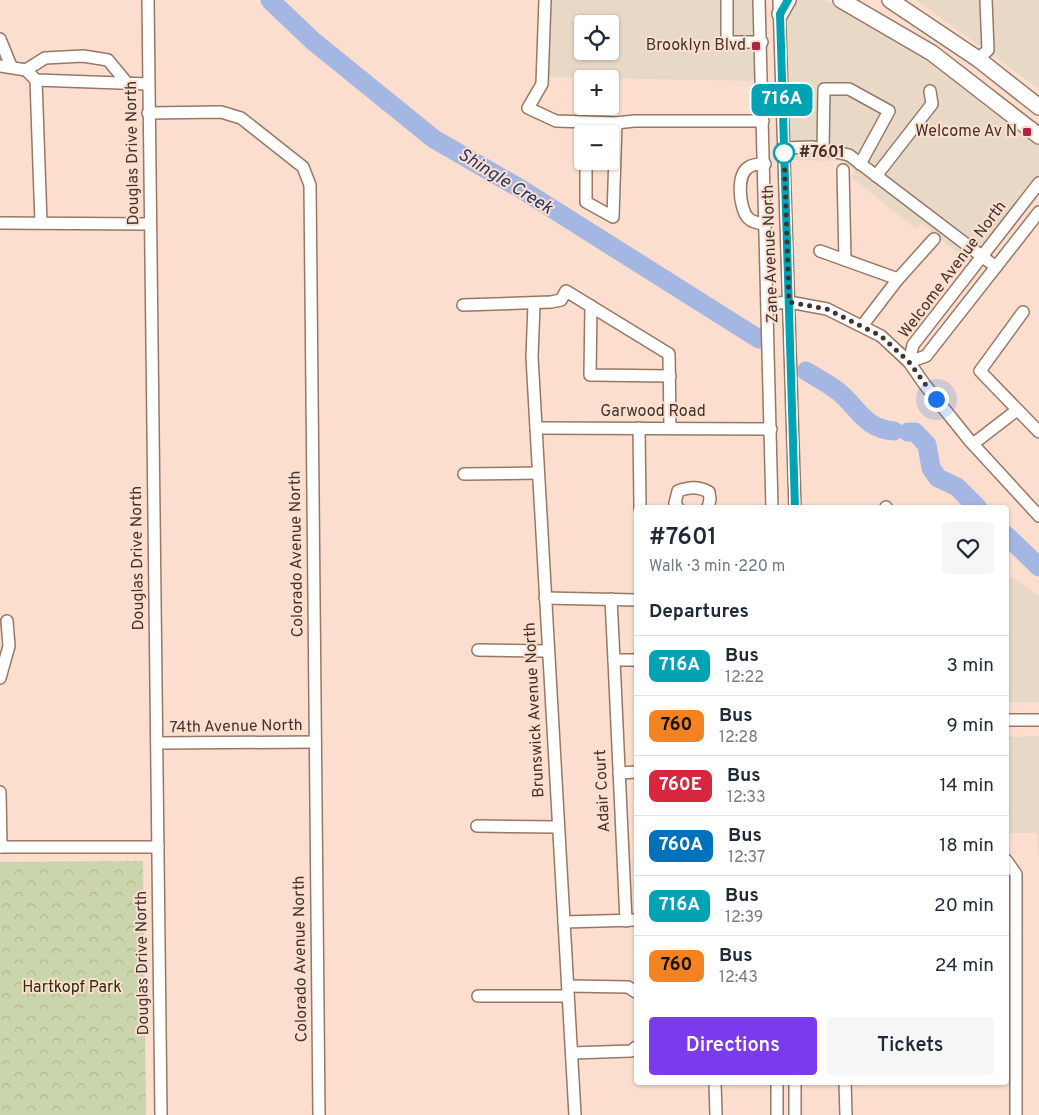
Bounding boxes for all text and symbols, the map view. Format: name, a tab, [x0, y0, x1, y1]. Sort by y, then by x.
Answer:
map controls	[574, 15, 619, 170]
button: locate	[574, 15, 619, 60]
place label: Brooklyn Blvd	[646, 36, 746, 56]
marker: Brooklyn Blvd	[750, 40, 762, 52]
button: +	[574, 70, 619, 115]
street label: Douglas Drive North	[122, 81, 144, 225]
line badge: 716A	[747, 84, 817, 116]
text: 716A	[761, 88, 803, 111]
place label: Welcome Av N	[915, 122, 1017, 142]
button: −	[574, 125, 619, 170]
marker: Welcome Av N	[1021, 126, 1033, 138]
marker: #7601	[773, 142, 795, 164]
place label: #7601	[799, 143, 845, 163]
water label: Shingle Creek	[453, 144, 557, 221]
street label: Zane Avenue North	[759, 184, 783, 324]
street label: Welcome Avenue North	[895, 197, 1011, 343]
your location	[924, 387, 949, 412]
street label: Garwood Road	[600, 402, 706, 422]
street label: Colorado Avenue North	[286, 471, 308, 637]
street label: Douglas Drive North	[127, 486, 149, 630]
button: heart	[942, 522, 994, 574]
text: #7601	[649, 523, 717, 553]
text: Walk · 3 min · 220 m	[649, 557, 785, 577]
text: Departures	[649, 600, 749, 624]
street label: Brunswick Avenue North	[520, 622, 550, 798]
text: Bus	[725, 644, 759, 668]
text: 716A	[659, 654, 700, 677]
text: 3 min	[946, 654, 994, 678]
text: 12:22	[725, 668, 764, 688]
text: Bus	[719, 704, 753, 728]
text: 760	[661, 714, 692, 737]
text: 9 min	[947, 714, 994, 738]
street label: 74th Avenue North	[169, 716, 303, 738]
text: 12:28	[719, 728, 758, 748]
street label: Adair Court	[591, 749, 615, 833]
text: Bus	[727, 764, 761, 788]
text: 760E	[659, 774, 702, 797]
text: 14 min	[939, 774, 994, 798]
text: 12:33	[727, 788, 766, 808]
text: Bus	[728, 824, 762, 848]
text: 760A	[659, 834, 703, 857]
text: 18 min	[939, 834, 994, 858]
text: 12:37	[728, 848, 765, 868]
street label: Colorado Avenue North	[290, 876, 312, 1042]
text: Bus	[725, 884, 759, 908]
street label: Douglas Drive North	[132, 891, 154, 1035]
text: 716A	[659, 894, 700, 917]
text: 20 min	[934, 894, 994, 918]
text: 12:39	[725, 908, 763, 928]
text: Bus	[719, 944, 753, 968]
text: 760	[661, 954, 692, 977]
text: 24 min	[935, 954, 994, 978]
text: 12:43	[719, 968, 758, 988]
park label: Hartkopf Park	[22, 978, 122, 998]
button: Directions	[649, 1017, 817, 1075]
button: Tickets	[827, 1017, 994, 1075]

